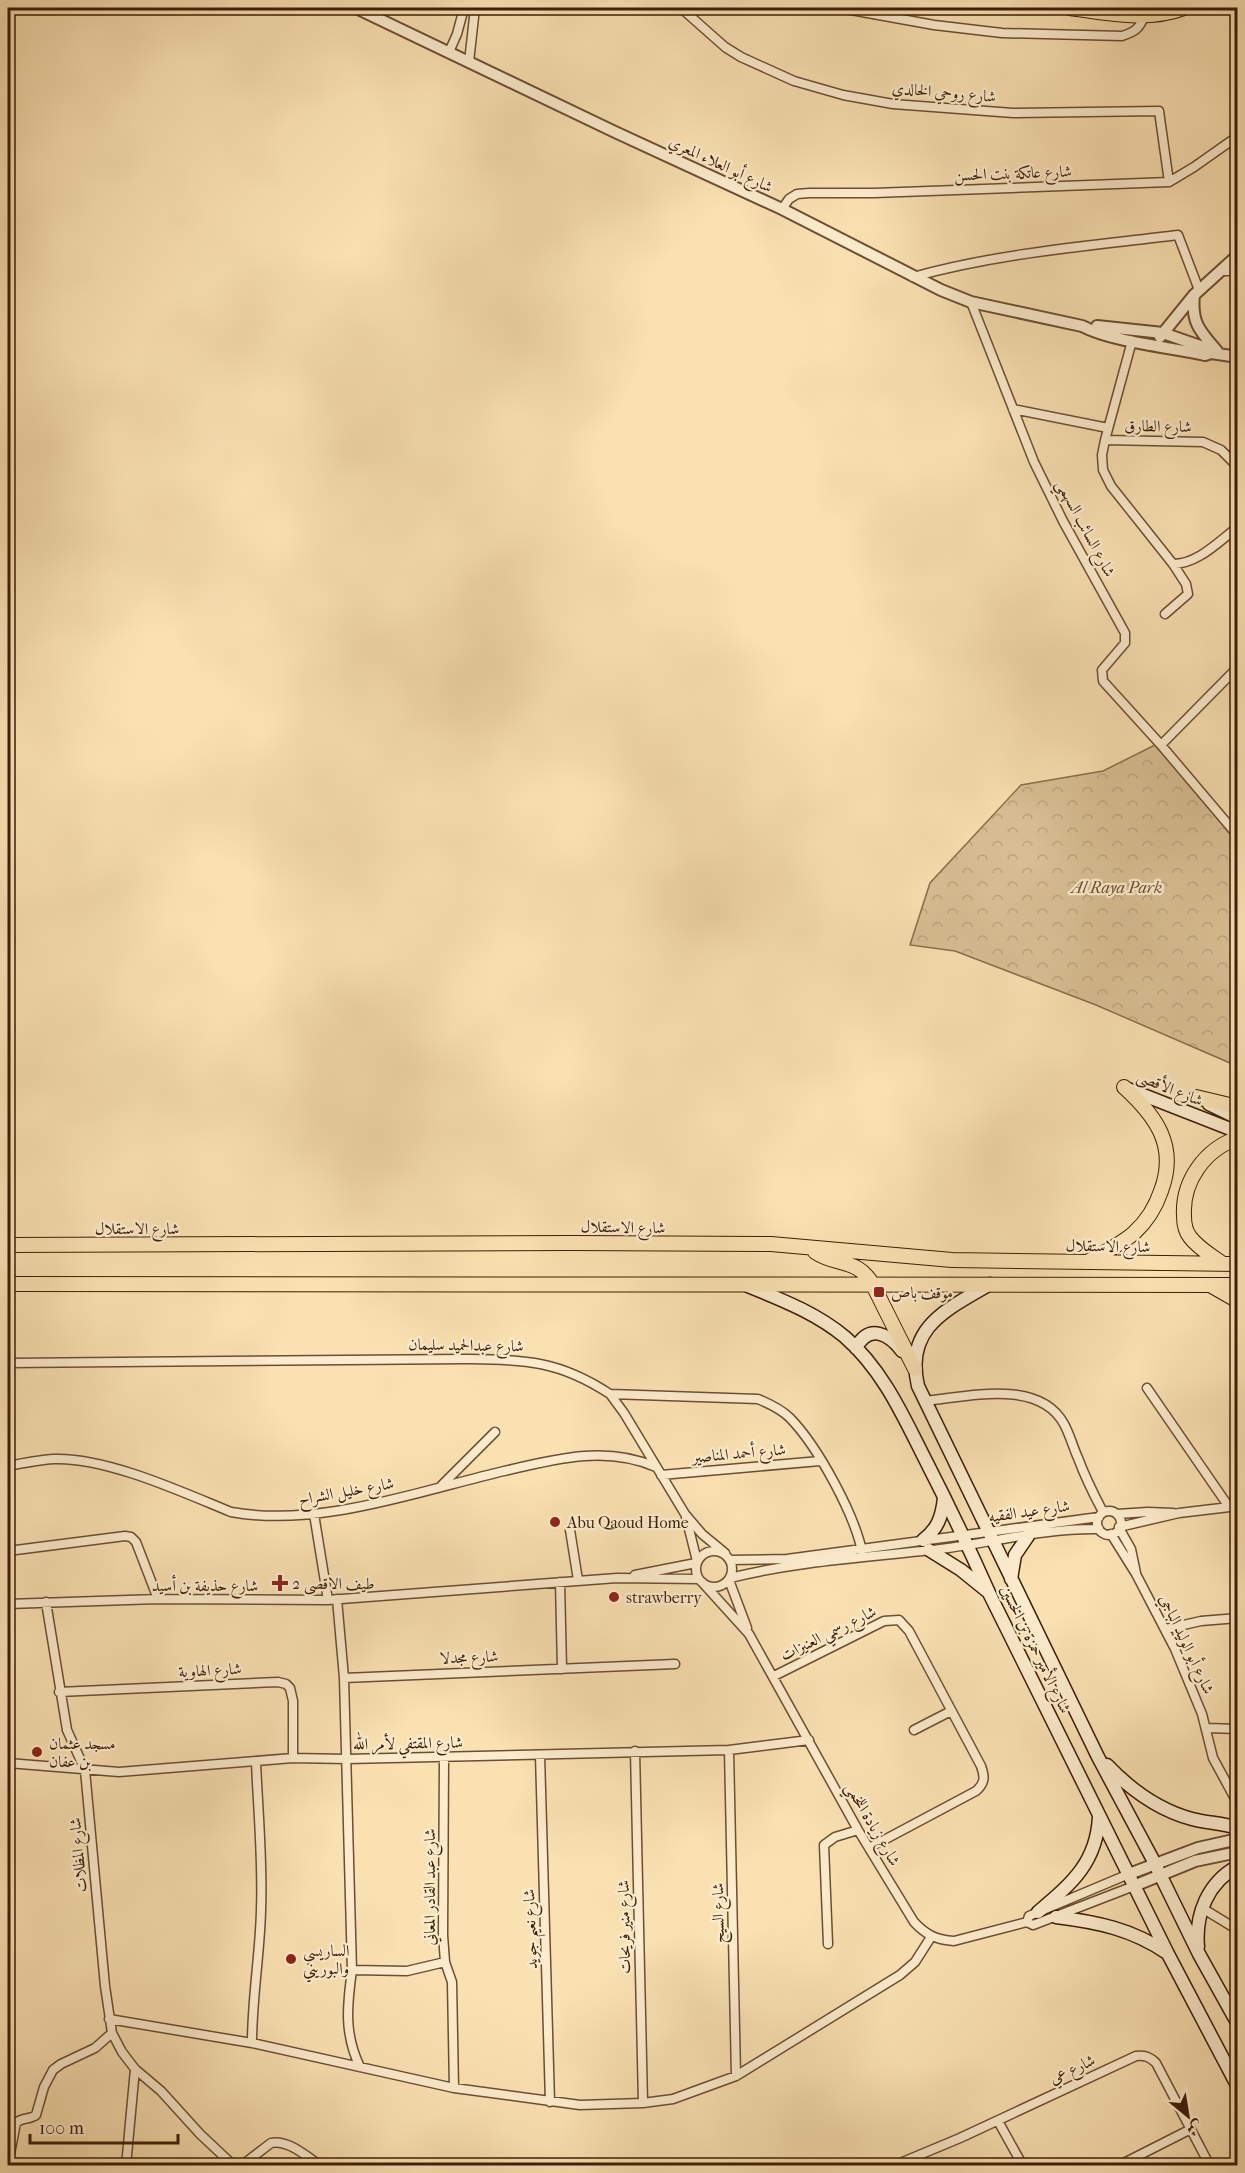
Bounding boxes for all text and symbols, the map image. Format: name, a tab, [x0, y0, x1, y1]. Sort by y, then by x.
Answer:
street label: شارع روحي الخالدي	[891, 78, 997, 110]
street label: شارع أبو العلاء المعري	[664, 130, 777, 200]
street label: شارع عاتكة بنت الحسن	[954, 161, 1072, 189]
street label: شارع الطارق	[1124, 416, 1192, 440]
street label: شارع السائب السهمي	[1047, 476, 1120, 583]
park label: Al Raya Park	[1070, 878, 1162, 897]
street label: شارع الأقصى	[1133, 1064, 1207, 1114]
street label: شارع الاستقلال	[580, 1217, 666, 1241]
street label: شارع الاستقلال	[95, 1219, 179, 1242]
street label: شارع الاستقلال	[1065, 1236, 1151, 1260]
place label: موقف باص	[891, 1283, 953, 1303]
marker: موقف باص	[872, 1285, 886, 1299]
street label: شارع عبدالحميد سليمان	[408, 1334, 524, 1360]
street label: شارع أحمد المناصير	[689, 1437, 787, 1471]
street label: شارع خليل الشراح	[297, 1473, 396, 1514]
street label: شارع عيد الفقيه	[987, 1496, 1072, 1530]
place label: Abu Qaoud Home	[566, 1513, 689, 1532]
marker: Abu Qaoud Home	[548, 1515, 562, 1529]
street label: شارع حذيفة بن أسيد	[152, 1574, 258, 1599]
place label: طيف الاقصى 2	[292, 1574, 374, 1595]
marker: طيف الاقصى 2	[273, 1576, 287, 1590]
street label: شارع الأمير حمزة بن الحسين	[993, 1581, 1077, 1718]
place label: strawberry	[626, 1588, 702, 1607]
marker: strawberry	[607, 1590, 621, 1604]
street label: شارع أبو الوليد الباجي	[1152, 1590, 1220, 1699]
street label: شارع رسمي العنيزات	[777, 1602, 882, 1670]
street label: شارع مجدلا	[439, 1646, 499, 1672]
street label: شارع الهاوية	[178, 1659, 242, 1685]
street label: شارع المقتفي لأمر الله	[353, 1730, 463, 1759]
place label: مسجد عثمان بن عفان	[49, 1734, 116, 1772]
marker: مسجد عثمان بن عفان	[30, 1745, 44, 1759]
street label: شارع زيادة اللخمي	[836, 1779, 904, 1872]
street label: شارع المظلات	[65, 1816, 95, 1893]
street label: شارع عبد القادر المعاني	[420, 1828, 443, 1946]
street label: شارع منير فريحات	[614, 1880, 638, 1974]
street label: شارع السيح	[708, 1882, 733, 1944]
street label: شارع نعيم جويد	[519, 1888, 548, 1969]
place label: الساريسي والبوريني	[303, 1941, 350, 1983]
marker: الساريسي والبوريني	[284, 1952, 298, 1966]
street label: شارع عي	[1046, 2050, 1100, 2091]
north arrow	[1158, 2086, 1218, 2146]
scale bar	[30, 2107, 178, 2145]
text: ش	[1184, 2116, 1207, 2141]
text: 100 m	[39, 2118, 84, 2139]

